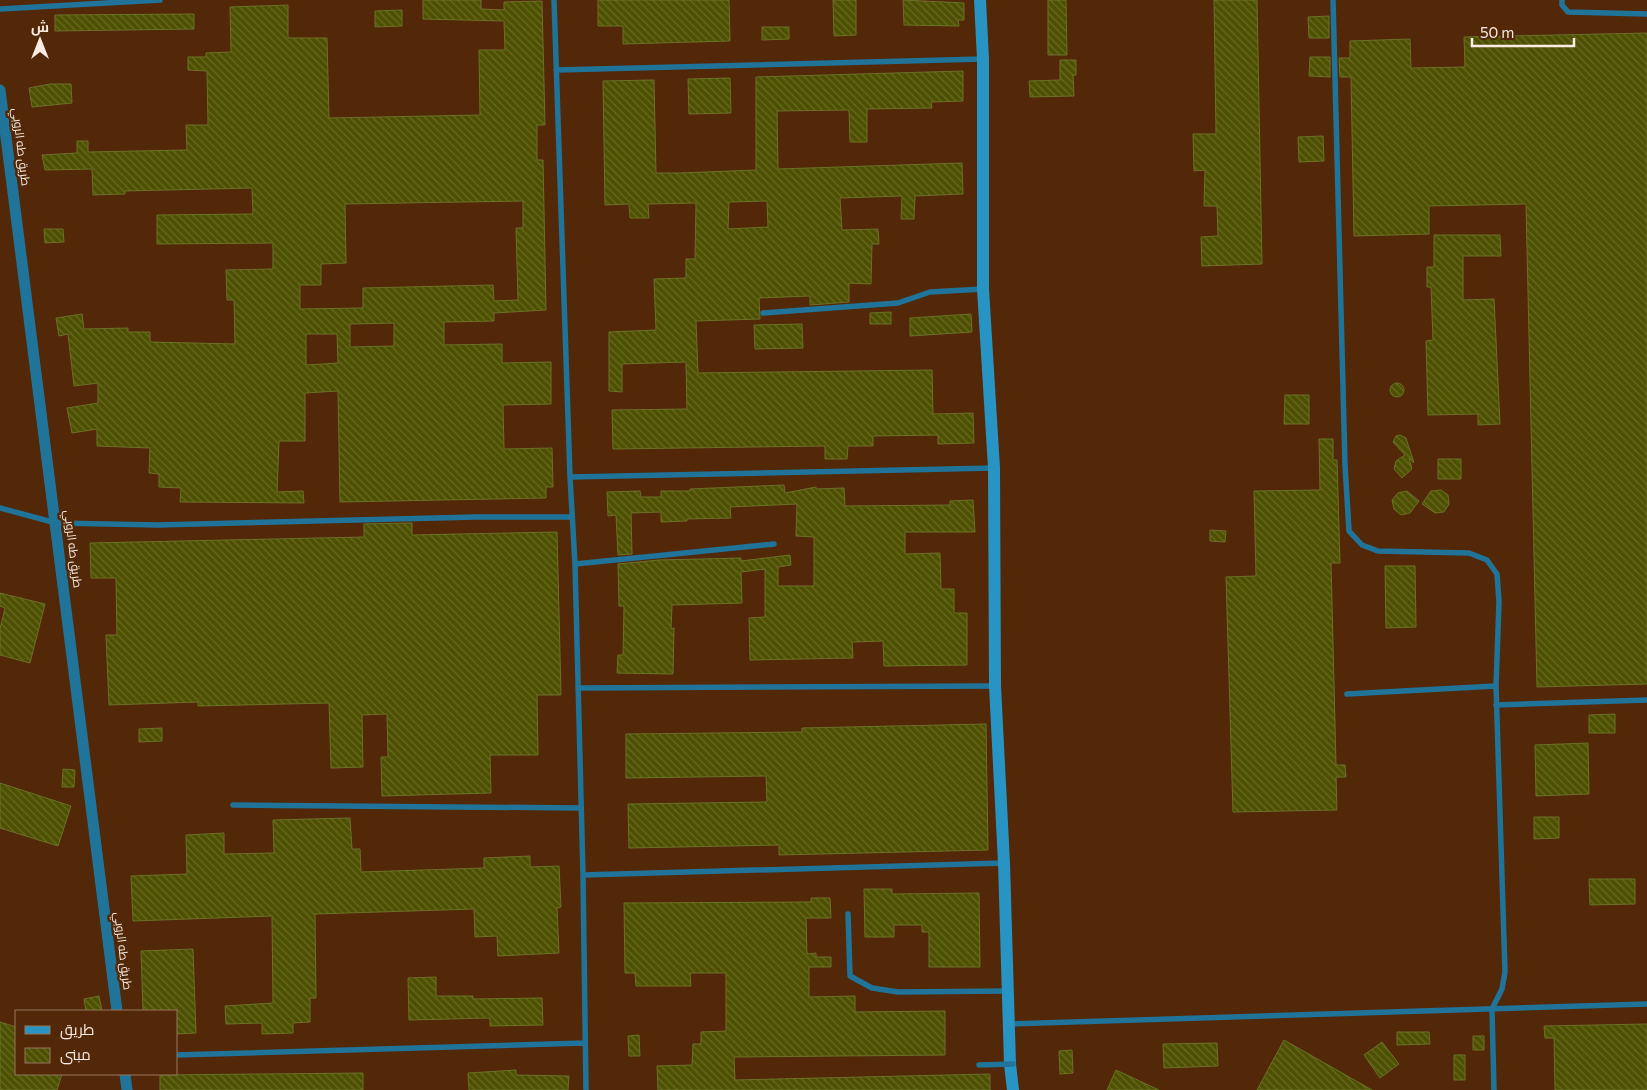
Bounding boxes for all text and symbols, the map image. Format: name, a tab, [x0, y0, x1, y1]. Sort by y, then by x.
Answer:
north arrow	[15, 15, 65, 65]
scale bar	[1472, 15, 1574, 47]
text: ش	[31, 18, 49, 36]
text: 50 m	[1480, 23, 1514, 41]
street label: طريق طه الروبي	[6, 107, 34, 187]
street label: طريق طه الروبي	[58, 509, 86, 589]
street label: طريق طه الروبي	[108, 911, 136, 991]
legend	[15, 1010, 178, 1075]
text: طريق	[60, 1020, 94, 1040]
text: مبنى	[60, 1045, 91, 1065]

